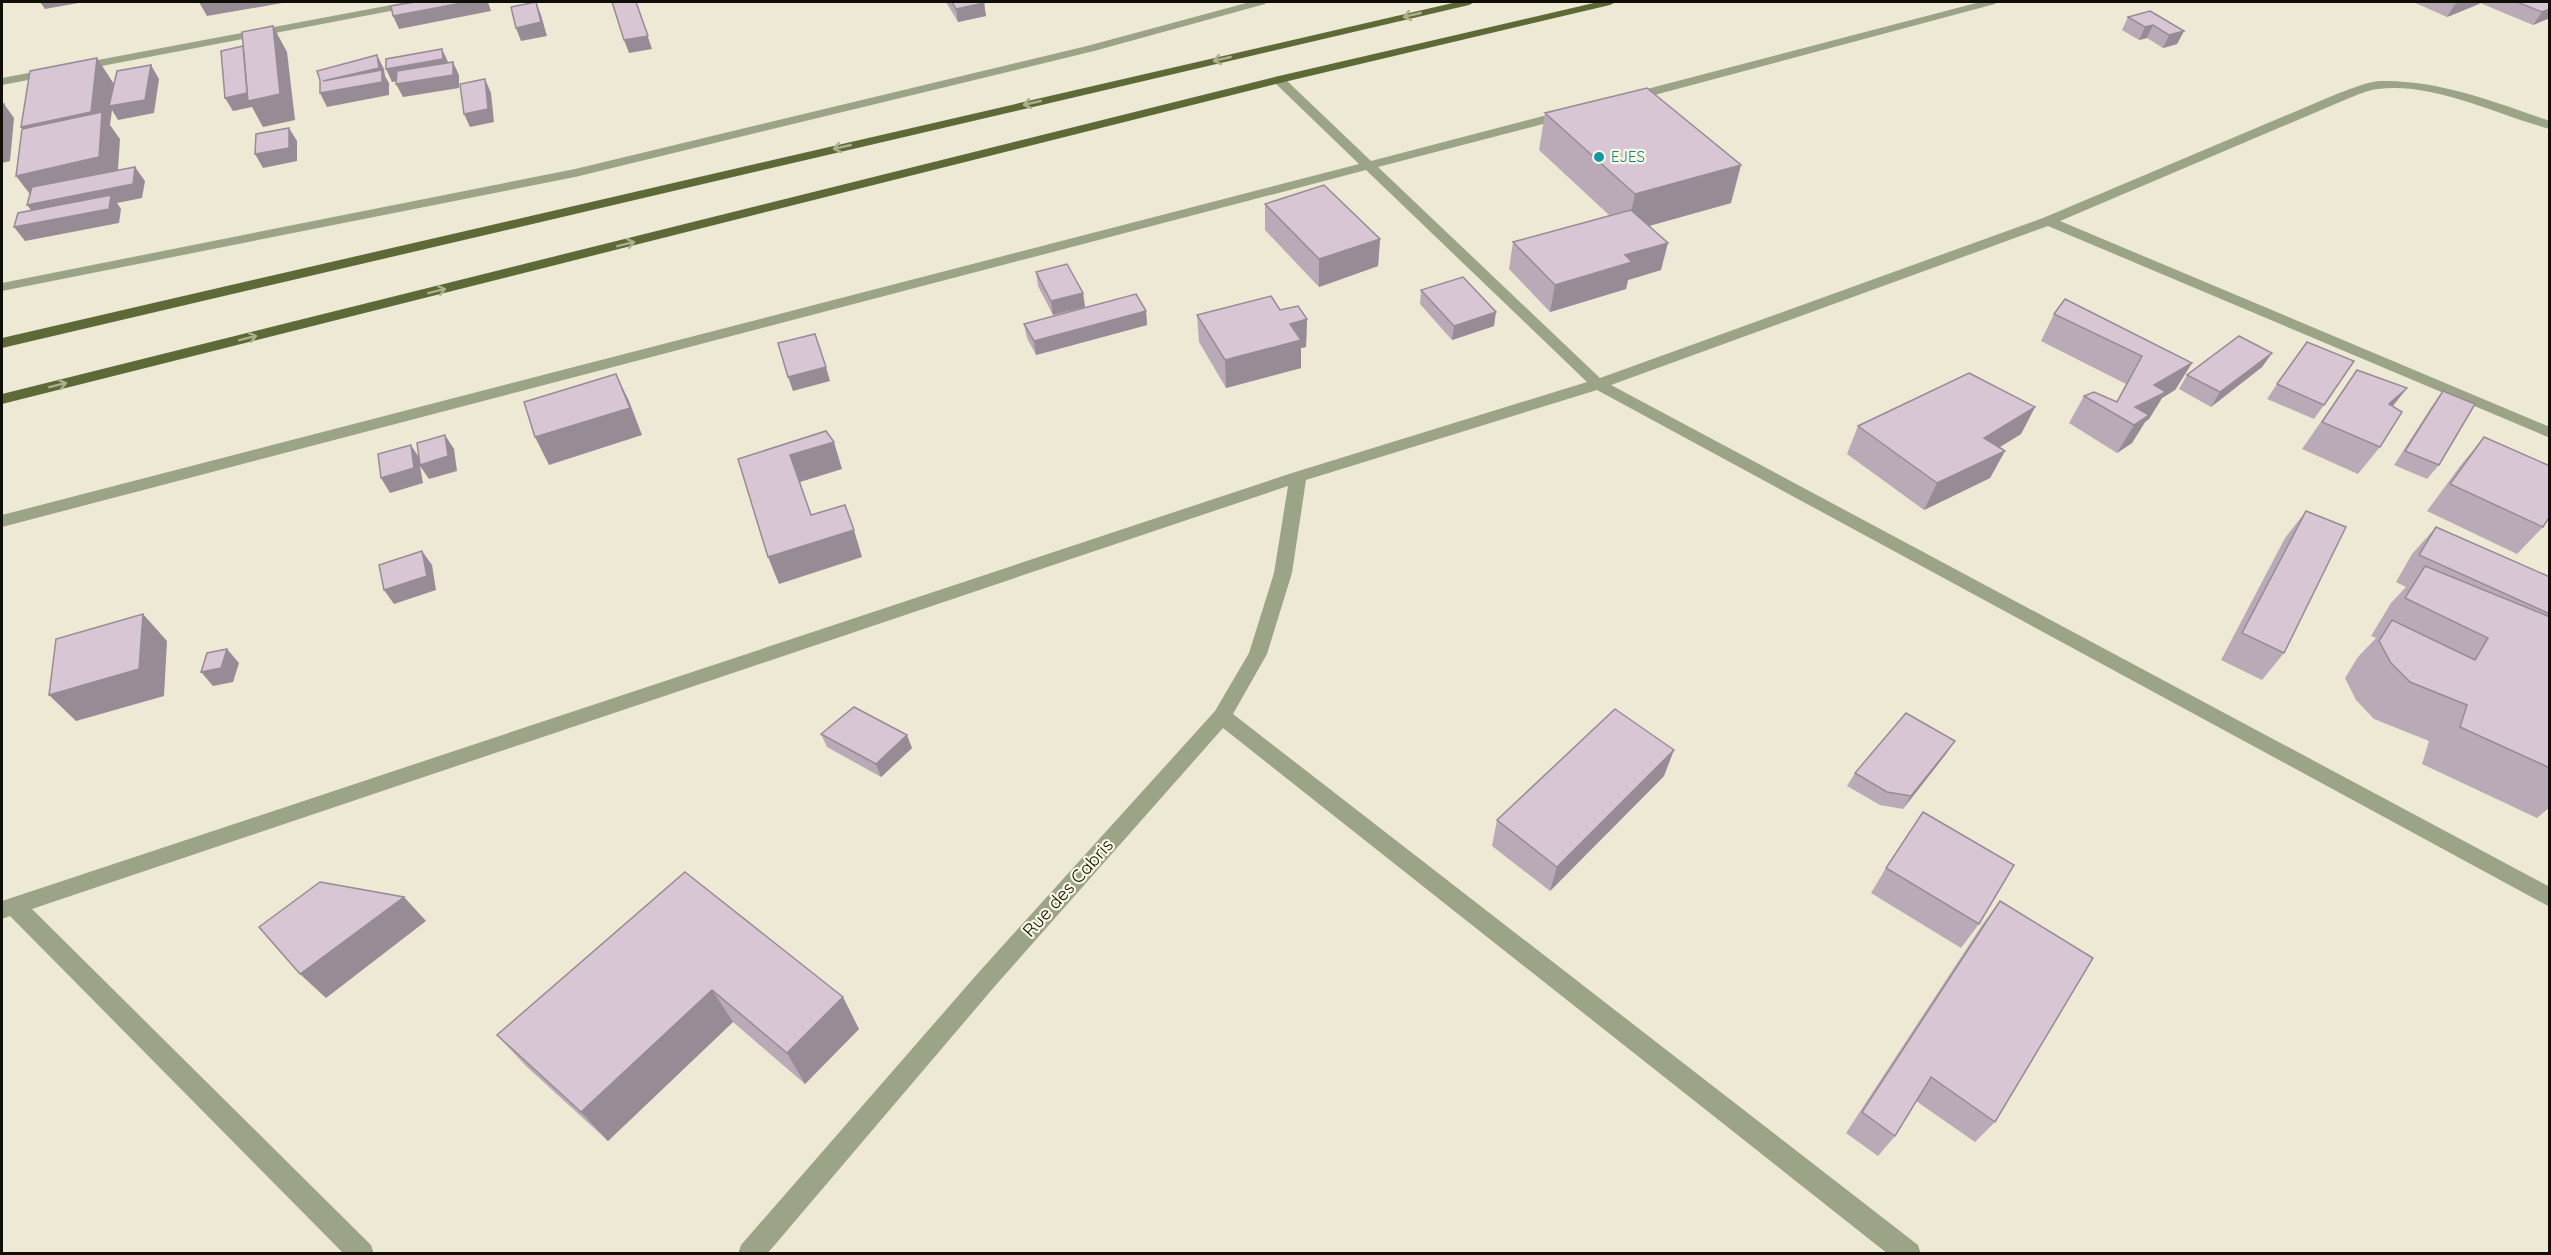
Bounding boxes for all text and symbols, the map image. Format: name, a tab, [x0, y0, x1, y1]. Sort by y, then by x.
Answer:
one-way arrow	[1402, 9, 1421, 21]
one-way arrow	[1213, 54, 1232, 65]
one-way arrow	[1023, 98, 1042, 110]
one-way arrow	[833, 142, 852, 154]
place label: EJES	[1611, 147, 1645, 166]
marker: EJES	[1592, 150, 1606, 164]
one-way arrow	[616, 237, 635, 249]
one-way arrow	[427, 284, 446, 296]
one-way arrow	[238, 332, 257, 344]
one-way arrow	[49, 379, 68, 391]
street label: Rue des Cabris	[1017, 834, 1118, 942]

